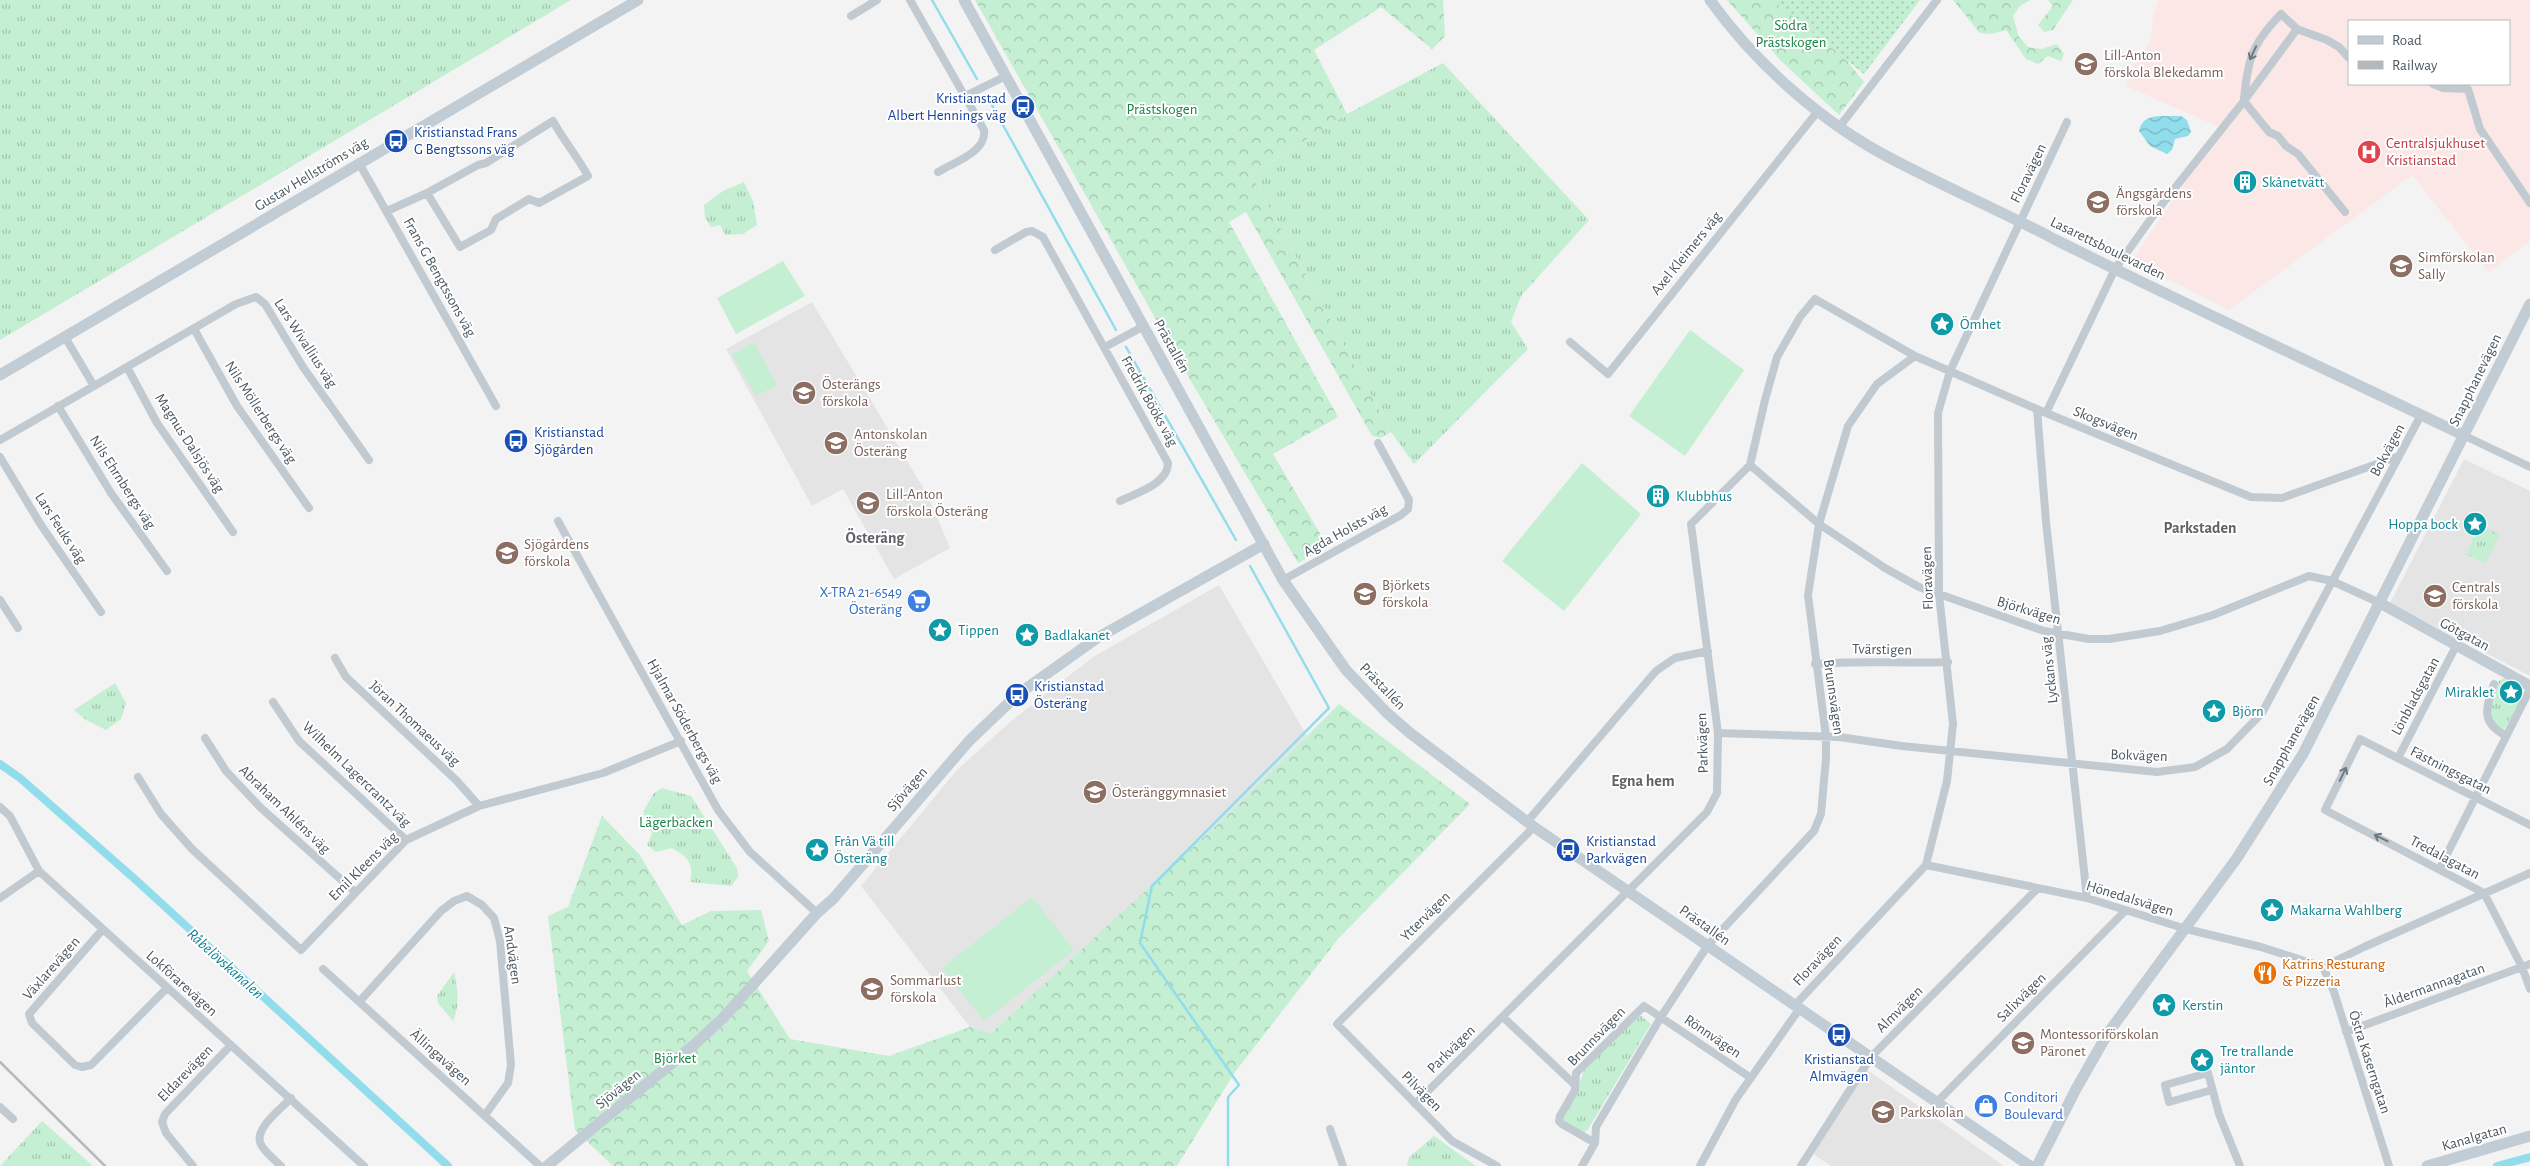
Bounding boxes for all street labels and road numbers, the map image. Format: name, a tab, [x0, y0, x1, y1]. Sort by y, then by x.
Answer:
street label: Gustav Hellströms väg	[252, 134, 371, 214]
street label: Floravägen	[2008, 141, 2049, 205]
street label: Axel Kleimers väg	[1648, 208, 1725, 298]
street label: Lasarettsboulevarden	[2048, 214, 2168, 283]
street label: Frans G Bengtssons väg	[401, 215, 479, 340]
street label: Lars Wivallius väg	[271, 296, 340, 391]
street label: Prästallén	[1151, 317, 1192, 375]
street label: Snapphanevägen	[2447, 331, 2504, 429]
street label: Fredrik Bööks väg	[1118, 353, 1181, 450]
street label: Nils Möllerbergs väg	[222, 358, 300, 467]
street label: Magnus Dalsjös väg	[152, 391, 228, 496]
street label: Skogsvägen	[2071, 404, 2140, 443]
street label: Bokvägen	[2367, 422, 2407, 479]
street label: Nils Ehrnbergs väg	[87, 433, 159, 532]
street label: Lars Feuks väg	[32, 490, 89, 567]
street label: Agda Holsts väg	[1301, 501, 1390, 560]
street label: Floravägen	[1919, 546, 1936, 610]
street label: Björkvägen	[1995, 594, 2063, 627]
street label: Götgatan	[2437, 615, 2492, 654]
street label: Lyckans väg	[2038, 635, 2060, 704]
street label: Tvärstigen	[1852, 641, 1912, 658]
street label: Lönbladsgatan	[2389, 655, 2442, 738]
street label: Hjalmar Söderbergs väg	[644, 656, 725, 787]
street label: Brunnsvägen	[1821, 658, 1846, 736]
street label: Prästallén	[1357, 660, 1408, 713]
street label: Jöran Thomaeus väg	[367, 678, 463, 769]
street label: Snapphanevägen	[2260, 692, 2323, 788]
street label: Parkvägen	[1694, 712, 1711, 774]
street label: Wilhelm Lagercrantz väg	[299, 719, 414, 830]
street label: Fästningsgatan	[2408, 744, 2494, 797]
street label: Bokvägen	[2110, 747, 2168, 764]
street label: Abraham Ahléns väg	[236, 762, 334, 857]
street label: Sjövägen	[884, 764, 930, 814]
street label: Emil Kleens väg	[326, 828, 401, 904]
street label: Tredalagatan	[2407, 833, 2482, 882]
street label: Hönedalsvägen	[2084, 878, 2175, 919]
street label: Yttervägen	[1398, 889, 1453, 944]
street label: Prästallén	[1676, 902, 1733, 948]
street label: Andvägen	[501, 925, 524, 985]
street label: Floravägen	[1790, 932, 1845, 989]
street label: Växlarevägen	[20, 934, 83, 1003]
street label: Lokförarevägen	[143, 948, 220, 1019]
street label: Åldermannagatan	[2381, 959, 2487, 1011]
street label: Salixvägen	[1994, 970, 2049, 1025]
street label: Almvägen	[1873, 983, 1926, 1036]
street label: Brunnsvägen	[1565, 1004, 1628, 1069]
street label: Östra Kaserngatan	[2346, 1008, 2395, 1116]
street label: Rönnvägen	[1682, 1012, 1744, 1061]
street label: Parkvägen	[1425, 1023, 1478, 1076]
street label: Ällingavägen	[407, 1026, 475, 1088]
street label: Eldarevägen	[155, 1042, 216, 1105]
street label: Sjövägen	[593, 1067, 644, 1112]
street label: Pilvägen	[1399, 1068, 1445, 1114]
street label: Kanalgatan	[2440, 1121, 2508, 1154]

